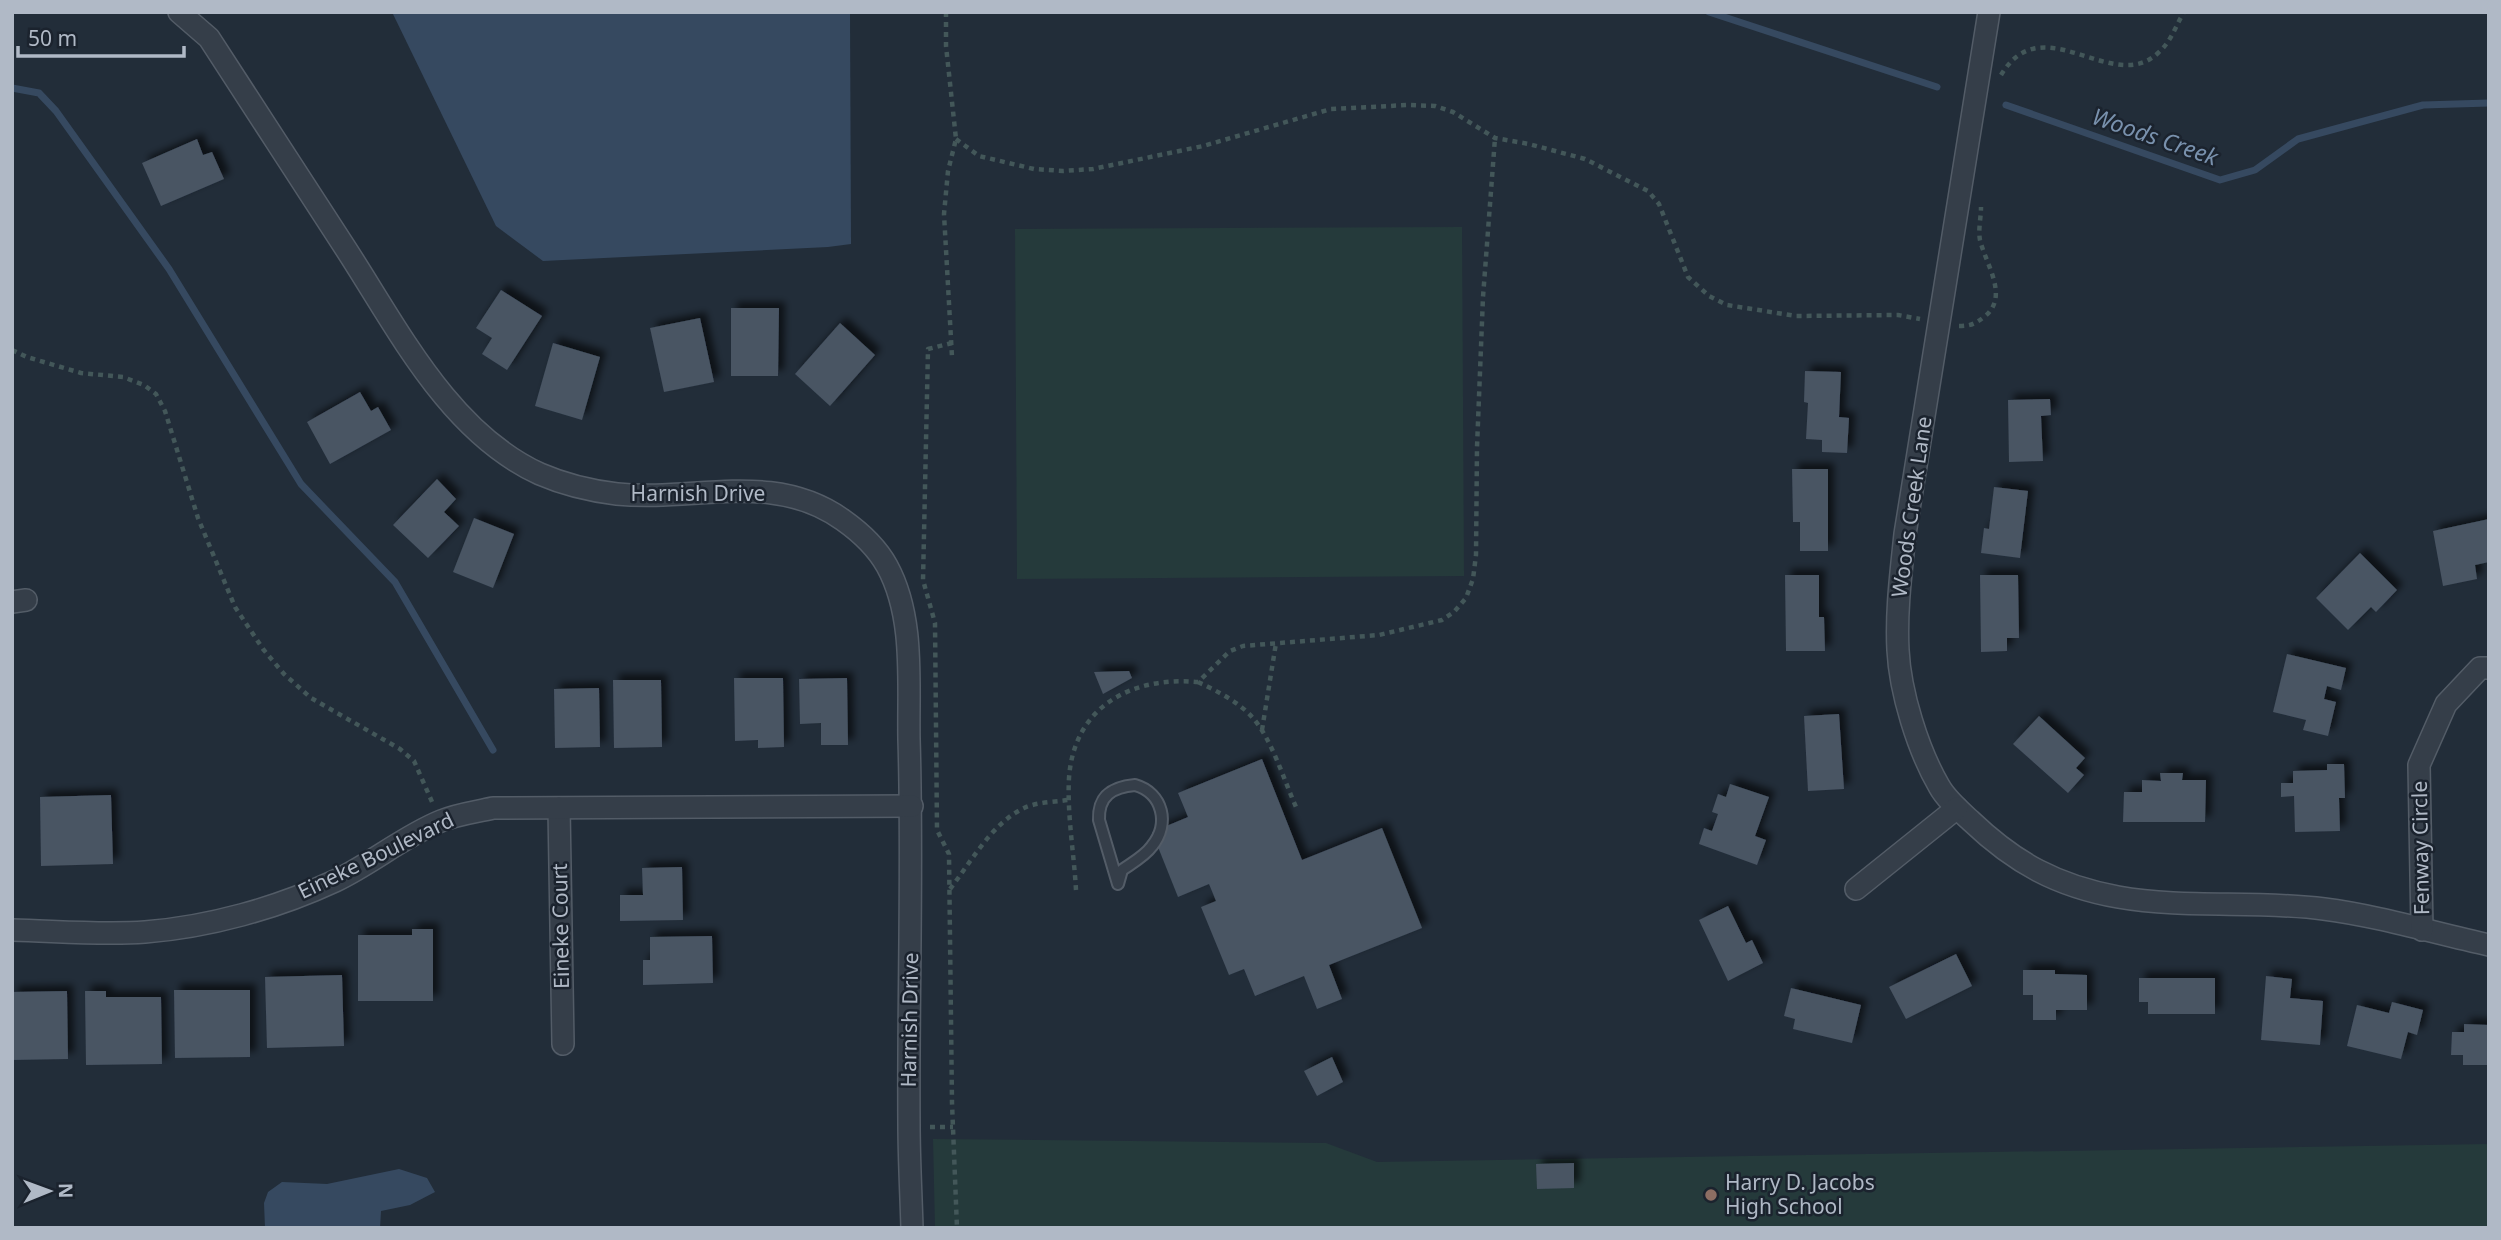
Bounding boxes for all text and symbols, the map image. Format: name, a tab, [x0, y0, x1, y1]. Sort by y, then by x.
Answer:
scale bar	[18, 14, 184, 58]
text: 50 m	[28, 24, 77, 52]
water label: Woods Creek	[2088, 100, 2224, 173]
street label: Woods Creek Lane	[1884, 415, 1938, 599]
street label: Harnish Drive	[631, 479, 765, 507]
street label: Fenway Circle	[2405, 781, 2435, 915]
street label: Eineke Boulevard	[293, 805, 458, 905]
street label: Eineke Court	[545, 863, 575, 989]
street label: Harnish Drive	[894, 952, 924, 1088]
north arrow	[14, 1156, 84, 1226]
place label: Harry D. Jacobs High School	[1725, 1168, 1875, 1220]
text: N	[53, 1183, 79, 1199]
marker: Harry D. Jacobs High School	[1703, 1187, 1719, 1203]

